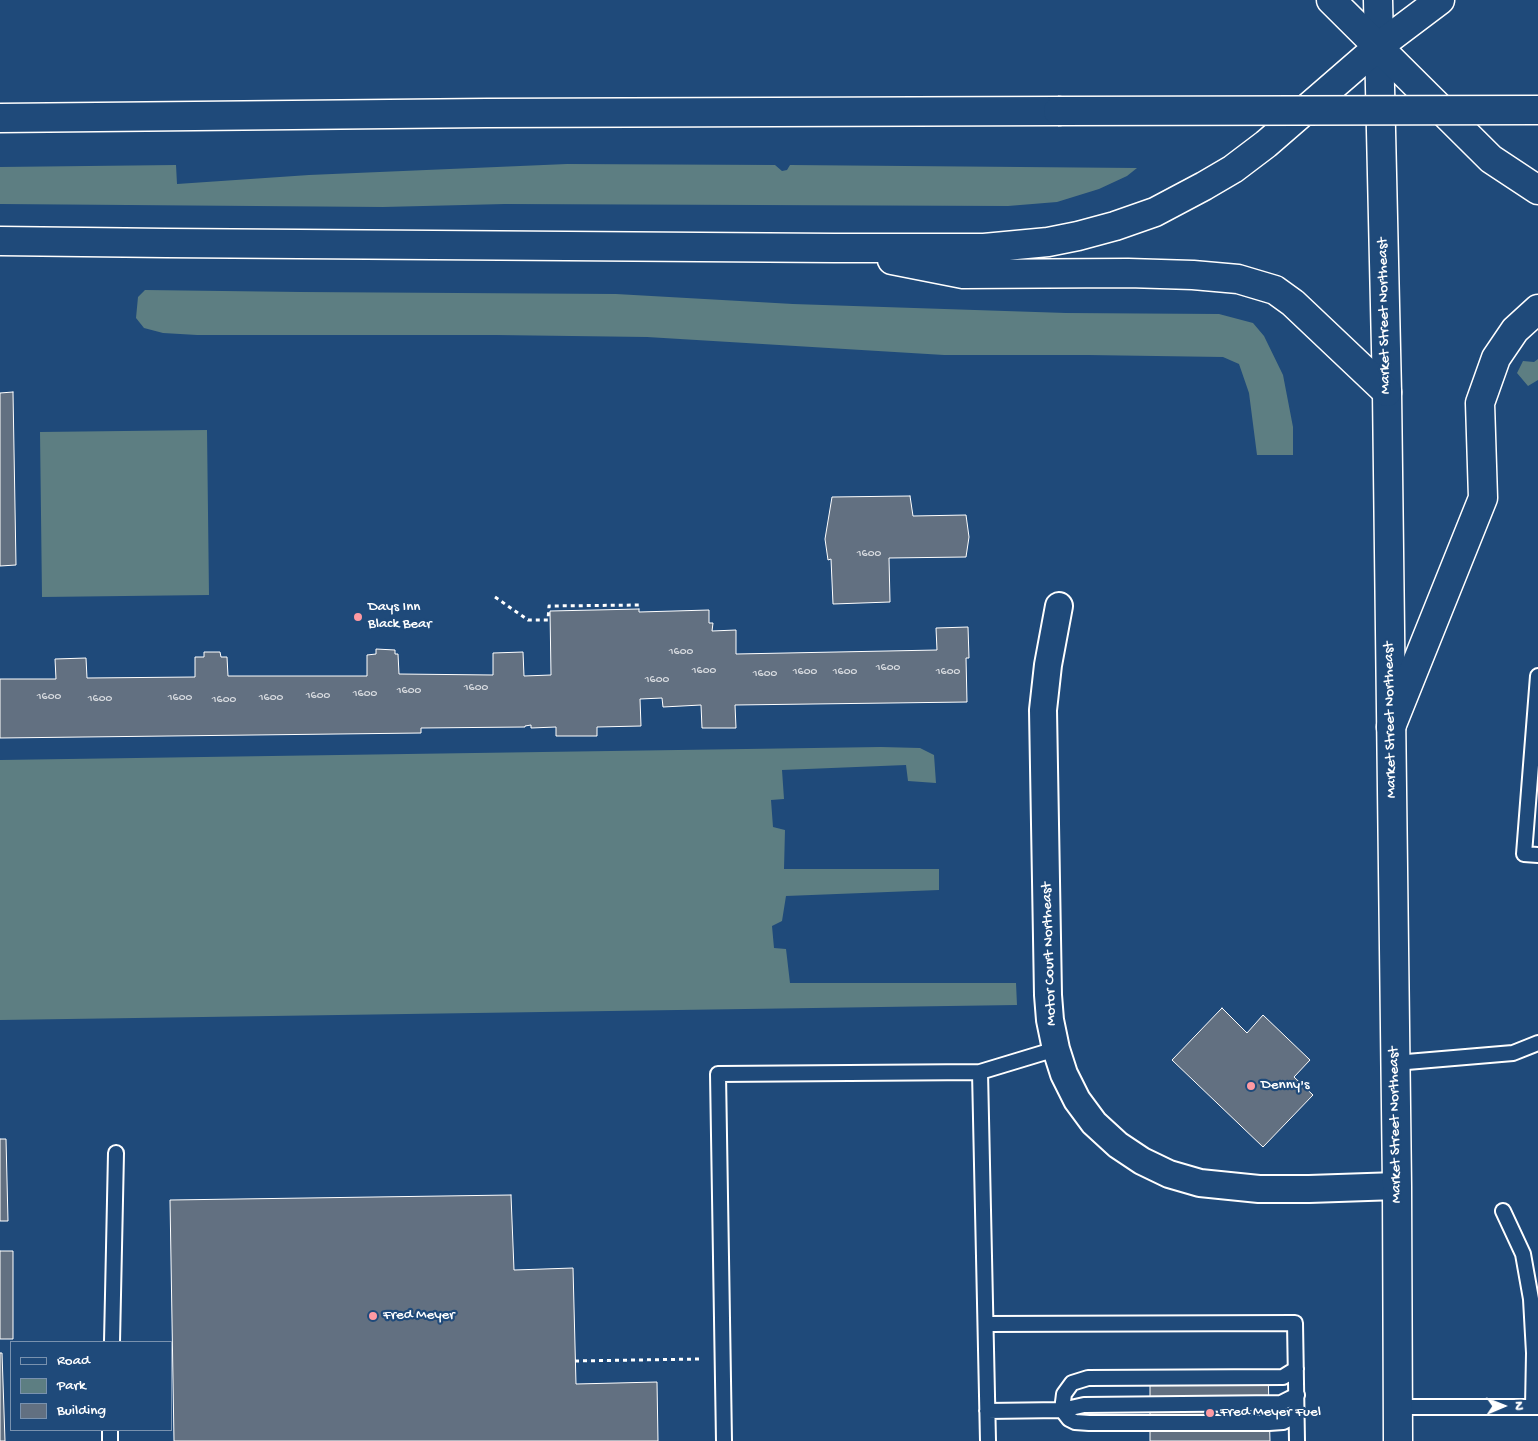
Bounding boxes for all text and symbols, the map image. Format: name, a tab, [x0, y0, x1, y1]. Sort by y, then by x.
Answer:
street label: Market Street Northeast	[1375, 238, 1395, 394]
house number: 1600	[857, 547, 881, 561]
place label: Days Inn Black Bear	[368, 599, 432, 634]
marker: Days Inn Black Bear	[352, 611, 364, 623]
street label: Market Street Northeast	[1381, 642, 1401, 798]
house number: 1600	[669, 645, 693, 659]
house number: 1600	[876, 661, 900, 675]
house number: 1600	[692, 664, 716, 678]
house number: 1600	[793, 665, 817, 679]
house number: 1600	[833, 665, 857, 679]
house number: 1600	[936, 665, 960, 679]
house number: 1600	[753, 667, 777, 681]
house number: 1600	[645, 673, 669, 687]
house number: 1600	[464, 681, 488, 695]
house number: 1600	[397, 684, 421, 698]
house number: 1600	[353, 687, 377, 701]
house number: 1600	[306, 689, 330, 703]
house number: 1600	[37, 690, 61, 704]
house number: 1600	[168, 691, 192, 705]
house number: 1600	[259, 691, 283, 705]
house number: 1600	[88, 692, 112, 706]
house number: 1600	[212, 693, 236, 707]
street label: Motor Court Northeast	[1038, 882, 1062, 1026]
street label: Market Street Northeast	[1386, 1047, 1406, 1203]
place label: Denny's	[1261, 1077, 1309, 1095]
marker: Denny's	[1245, 1080, 1257, 1092]
place label: Fred Meyer	[383, 1307, 455, 1325]
marker: Fred Meyer	[367, 1310, 379, 1322]
legend	[10, 1341, 172, 1431]
text: Road	[57, 1352, 90, 1370]
text: Park	[57, 1377, 86, 1395]
north arrow	[1478, 1381, 1528, 1431]
text: N	[1510, 1401, 1527, 1410]
text: Building	[57, 1402, 106, 1420]
place label: Fred Meyer Fuel	[1220, 1404, 1321, 1422]
marker: Fred Meyer Fuel	[1204, 1407, 1216, 1419]

